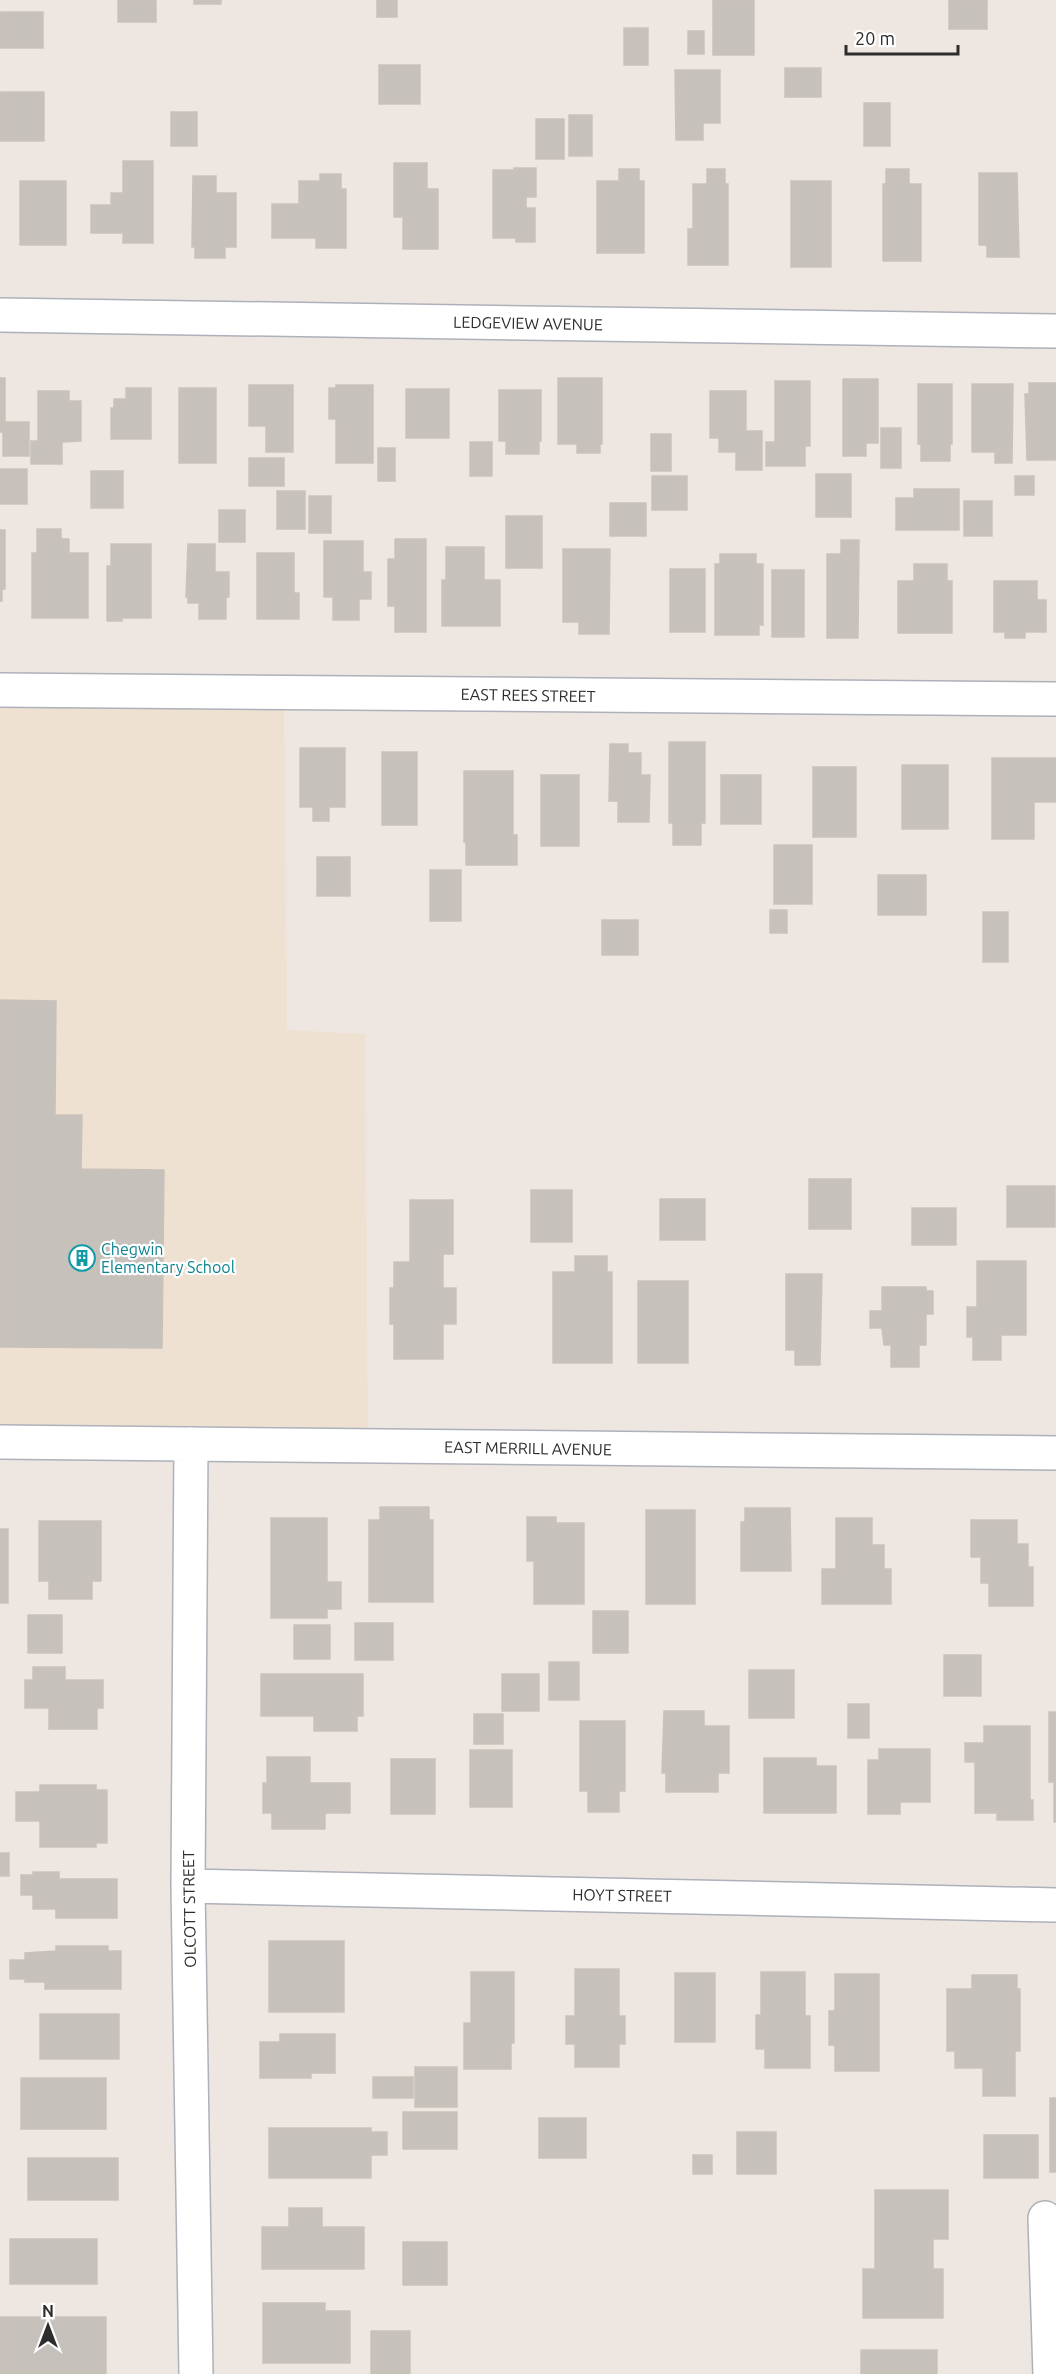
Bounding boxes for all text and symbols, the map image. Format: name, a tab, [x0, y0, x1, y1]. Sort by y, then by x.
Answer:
scale bar	[846, 18, 958, 56]
text: 20 m	[855, 28, 895, 48]
street label: LEDGEVIEW AVENUE	[453, 313, 603, 333]
street label: EAST REES STREET	[460, 685, 596, 705]
place label: Chegwin Elementary School	[101, 1240, 235, 1276]
building icon: Chegwin Elementary School	[67, 1243, 97, 1273]
street label: EAST MERRILL AVENUE	[444, 1438, 612, 1458]
street label: OLCOTT STREET	[179, 1850, 199, 1968]
street label: HOYT STREET	[572, 1885, 672, 1905]
north arrow	[18, 2296, 78, 2356]
text: N	[42, 2302, 54, 2320]

